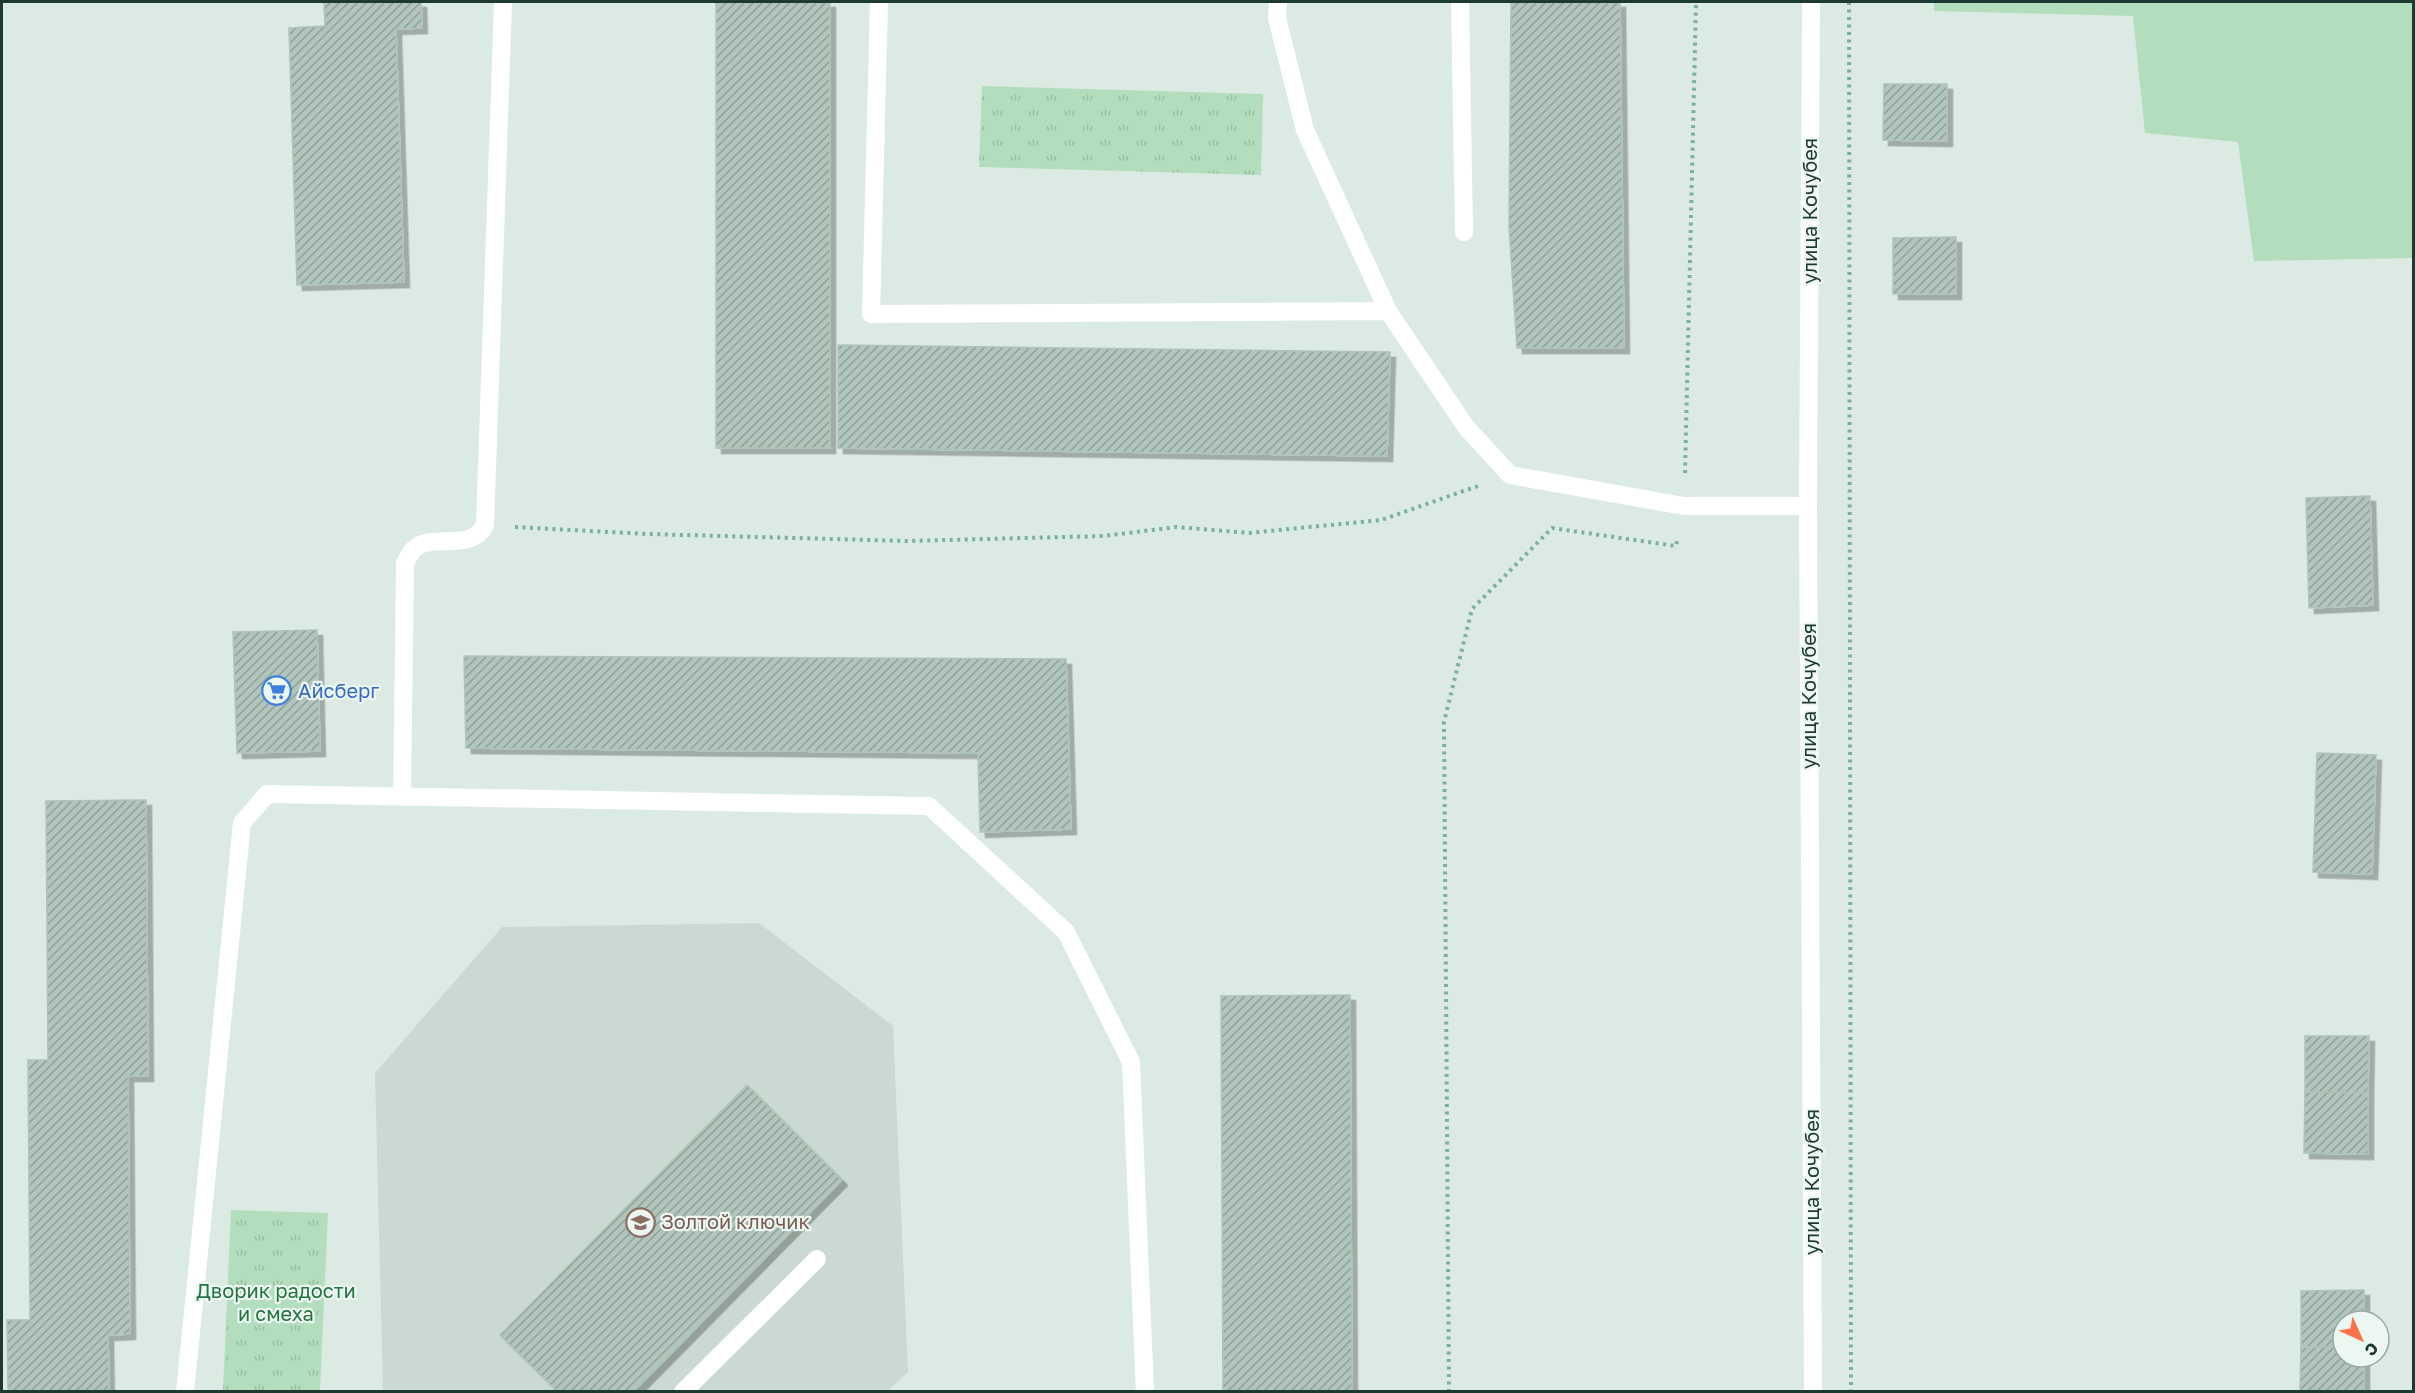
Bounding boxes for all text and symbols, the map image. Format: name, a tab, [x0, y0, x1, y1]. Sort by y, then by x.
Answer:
street label: улица Кочубея	[1797, 138, 1821, 284]
street label: улица Кочубея	[1796, 623, 1820, 769]
supermarket icon: Айсберг	[261, 675, 293, 707]
place label: Айсберг	[298, 678, 380, 702]
street label: улица Кочубея	[1799, 1109, 1823, 1255]
school or university icon: Золтой ключик	[624, 1206, 656, 1238]
place label: Золтой ключик	[661, 1209, 810, 1233]
park label: Дворик радости и смеха	[196, 1278, 356, 1325]
north arrow	[2331, 1309, 2391, 1369]
text: С	[2361, 1339, 2383, 1361]

